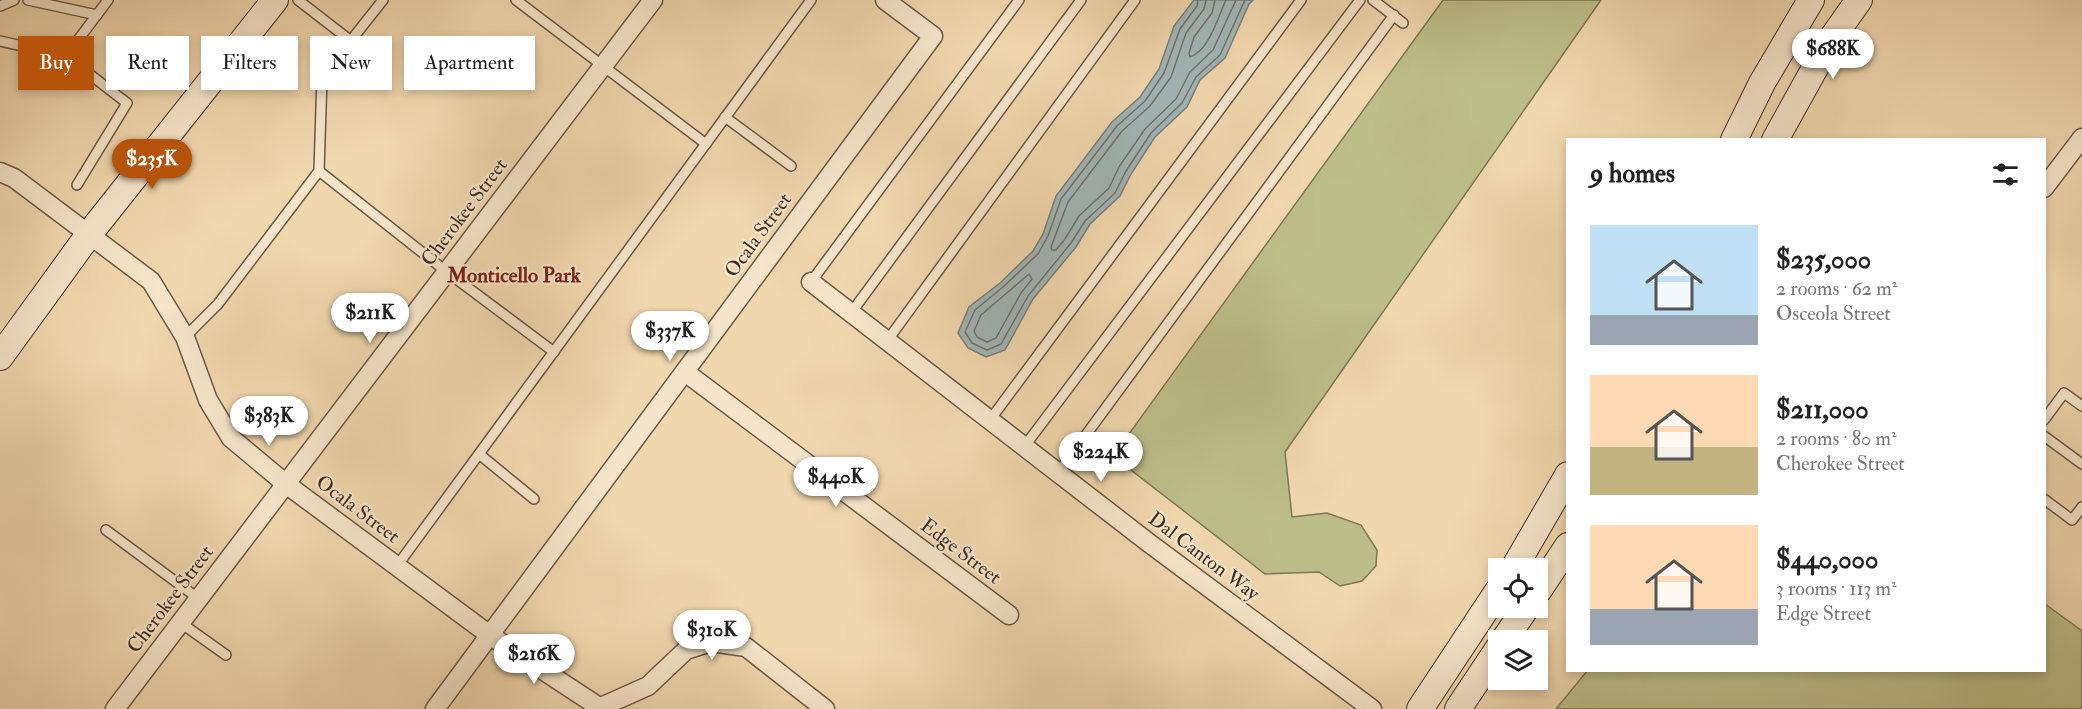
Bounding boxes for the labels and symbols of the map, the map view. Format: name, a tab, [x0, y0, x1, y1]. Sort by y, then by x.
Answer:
pin: $688K	[1791, 29, 1875, 80]
pin: $235K	[110, 139, 194, 190]
street label: Cherokee Street	[415, 153, 513, 271]
street label: Ocala Street	[719, 187, 797, 282]
district label: Monticello Park	[446, 262, 582, 289]
pin: $211K	[328, 293, 412, 344]
pin: $337K	[628, 311, 712, 362]
pin: $383K	[227, 396, 311, 447]
pin: $224K	[1059, 432, 1143, 483]
pin: $440K	[794, 457, 878, 508]
street label: Ocala Street	[311, 469, 405, 549]
street label: Dal Canton Way	[1143, 506, 1266, 607]
street label: Edge Street	[916, 512, 1007, 590]
street label: Cherokee Street	[121, 540, 219, 658]
pin: $310K	[670, 610, 754, 661]
pin: $216K	[492, 634, 576, 685]

